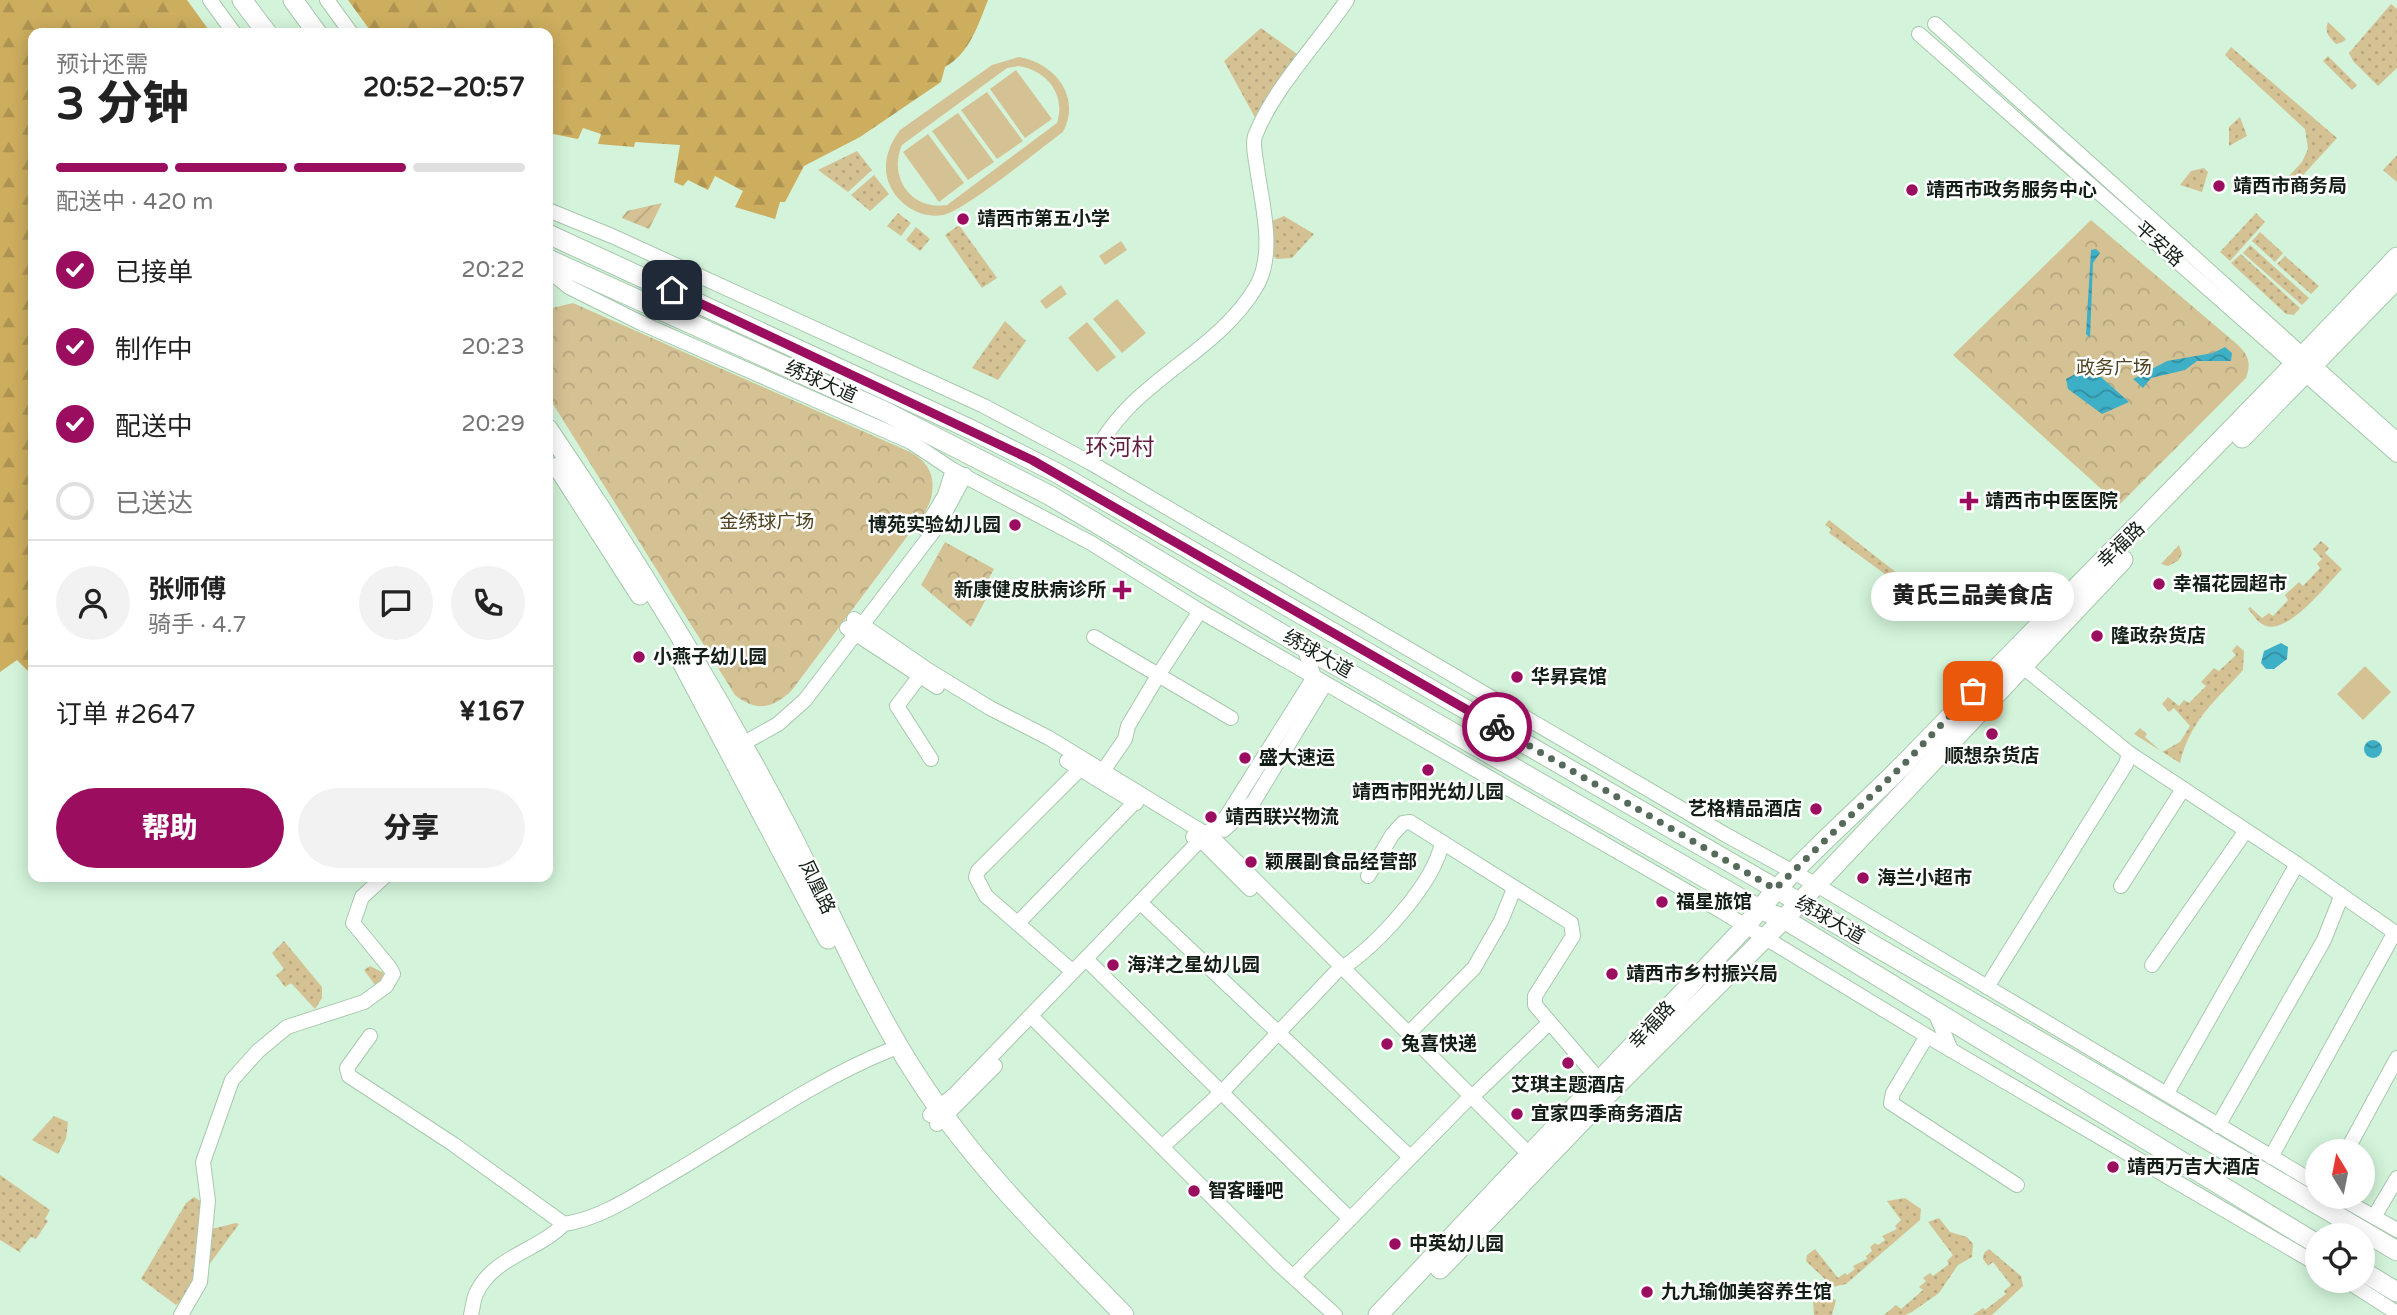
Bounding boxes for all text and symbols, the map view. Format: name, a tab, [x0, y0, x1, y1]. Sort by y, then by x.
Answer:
text: 预计还需	[56, 51, 148, 79]
text: 20:52–20:57	[363, 72, 525, 103]
text: 3 分钟	[56, 77, 189, 132]
place label: 靖西市商务局	[2233, 175, 2347, 197]
marker: 靖西市商务局	[2211, 178, 2227, 194]
place label: 靖西市政务服务中心	[1926, 179, 2097, 201]
marker: 靖西市政务服务中心	[1904, 182, 1920, 198]
text: 配送中 · 420 m	[56, 188, 213, 216]
place label: 靖西市第五小学	[977, 208, 1110, 230]
marker: 靖西市第五小学	[955, 211, 971, 227]
street label: 平安路	[2130, 217, 2188, 271]
icon: check	[56, 251, 94, 289]
text: 20:22	[461, 256, 525, 284]
text: 已接单	[115, 257, 193, 288]
pin	[642, 260, 702, 320]
icon: home	[653, 271, 691, 309]
icon: check	[56, 328, 94, 366]
text: 20:23	[461, 333, 525, 361]
text: 制作中	[115, 334, 193, 365]
street label: 绣球大道	[782, 356, 860, 408]
park label: 政务广场	[2076, 357, 2152, 379]
icon: check	[56, 405, 94, 443]
text: 20:29	[461, 410, 525, 438]
text: 配送中	[115, 411, 193, 442]
district label: 环河村	[1086, 434, 1155, 462]
text: 已送达	[115, 488, 193, 519]
place label: 靖西市中医医院	[1985, 490, 2118, 512]
marker: 靖西市中医医院	[1959, 491, 1979, 511]
park label: 金绣球广场	[719, 511, 815, 533]
place label: 博苑实验幼儿园	[868, 514, 1001, 536]
marker: 博苑实验幼儿园	[1007, 517, 1023, 533]
street label: 幸福路	[2093, 517, 2149, 573]
button: person	[56, 566, 130, 640]
button: chat	[359, 566, 433, 640]
button: phone	[451, 566, 525, 640]
callout: 黄氏三品美食店	[1871, 572, 2074, 621]
place label: 幸福花园超市	[2173, 573, 2287, 595]
text: 张师傅	[148, 574, 226, 605]
marker: 幸福花园超市	[2151, 576, 2167, 592]
place label: 新康健皮肤病诊所	[954, 579, 1106, 601]
marker: 新康健皮肤病诊所	[1112, 580, 1132, 600]
text: 黄氏三品美食店	[1892, 582, 2053, 610]
text: 骑手 · 4.7	[148, 611, 247, 639]
street label: 绣球大道	[1280, 625, 1356, 683]
place label: 隆政杂货店	[2111, 625, 2206, 647]
marker: 隆政杂货店	[2089, 628, 2105, 644]
place label: 小燕子幼儿园	[653, 646, 767, 668]
marker: 小燕子幼儿园	[631, 649, 647, 665]
pin	[1943, 661, 2003, 721]
place label: 华昇宾馆	[1531, 666, 1607, 688]
marker: 华昇宾馆	[1509, 669, 1525, 685]
icon: bag	[1954, 672, 1992, 710]
courier	[1462, 692, 1532, 762]
text: ¥167	[459, 696, 525, 727]
text: 订单 #2647	[56, 699, 196, 730]
icon: bike	[1478, 708, 1516, 746]
marker: 顺想杂货店	[1984, 726, 2000, 742]
place label: 顺想杂货店	[1944, 745, 2040, 767]
place label: 盛大速运	[1259, 747, 1335, 769]
marker: 盛大速运	[1237, 750, 1253, 766]
marker: 靖西市阳光幼儿园	[1420, 762, 1436, 778]
place label: 靖西市阳光幼儿园	[1352, 781, 1504, 803]
button: 帮助	[56, 788, 284, 868]
button: 分享	[298, 788, 525, 868]
place label: 艺格精品酒店	[1688, 798, 1802, 820]
marker: 艺格精品酒店	[1808, 801, 1824, 817]
place label: 靖西联兴物流	[1225, 806, 1339, 828]
marker: 靖西联兴物流	[1203, 809, 1219, 825]
place label: 颖展副食品经营部	[1265, 851, 1417, 873]
marker: 颖展副食品经营部	[1243, 854, 1259, 870]
street label: 凤凰路	[795, 857, 839, 917]
place label: 海兰小超市	[1877, 867, 1972, 889]
marker: 海兰小超市	[1855, 870, 1871, 886]
place label: 福星旅馆	[1676, 891, 1752, 913]
street label: 绣球大道	[1792, 891, 1868, 949]
marker: 福星旅馆	[1654, 894, 1670, 910]
place label: 海洋之星幼儿园	[1127, 954, 1260, 976]
marker: 海洋之星幼儿园	[1105, 957, 1121, 973]
place label: 靖西市乡村振兴局	[1626, 963, 1778, 985]
marker: 靖西市乡村振兴局	[1604, 966, 1620, 982]
street label: 幸福路	[1625, 997, 1679, 1053]
place label: 兔喜快递	[1401, 1033, 1477, 1055]
marker: 兔喜快递	[1379, 1036, 1395, 1052]
marker: 艾琪主题酒店	[1560, 1055, 1576, 1071]
place label: 艾琪主题酒店	[1511, 1074, 1625, 1096]
place label: 宜家四季商务酒店	[1531, 1103, 1683, 1125]
marker: 宜家四季商务酒店	[1509, 1106, 1525, 1122]
north arrow	[2305, 1139, 2375, 1209]
map controls	[2305, 1139, 2375, 1293]
place label: 靖西万吉大酒店	[2127, 1156, 2260, 1178]
marker: 靖西万吉大酒店	[2105, 1159, 2121, 1175]
place label: 智客睡吧	[1208, 1180, 1284, 1202]
marker: 智客睡吧	[1186, 1183, 1202, 1199]
button: locate	[2305, 1223, 2375, 1293]
place label: 中英幼儿园	[1409, 1233, 1504, 1255]
marker: 中英幼儿园	[1387, 1236, 1403, 1252]
place label: 九九瑜伽美容养生馆	[1661, 1281, 1832, 1303]
marker: 九九瑜伽美容养生馆	[1639, 1284, 1655, 1300]

